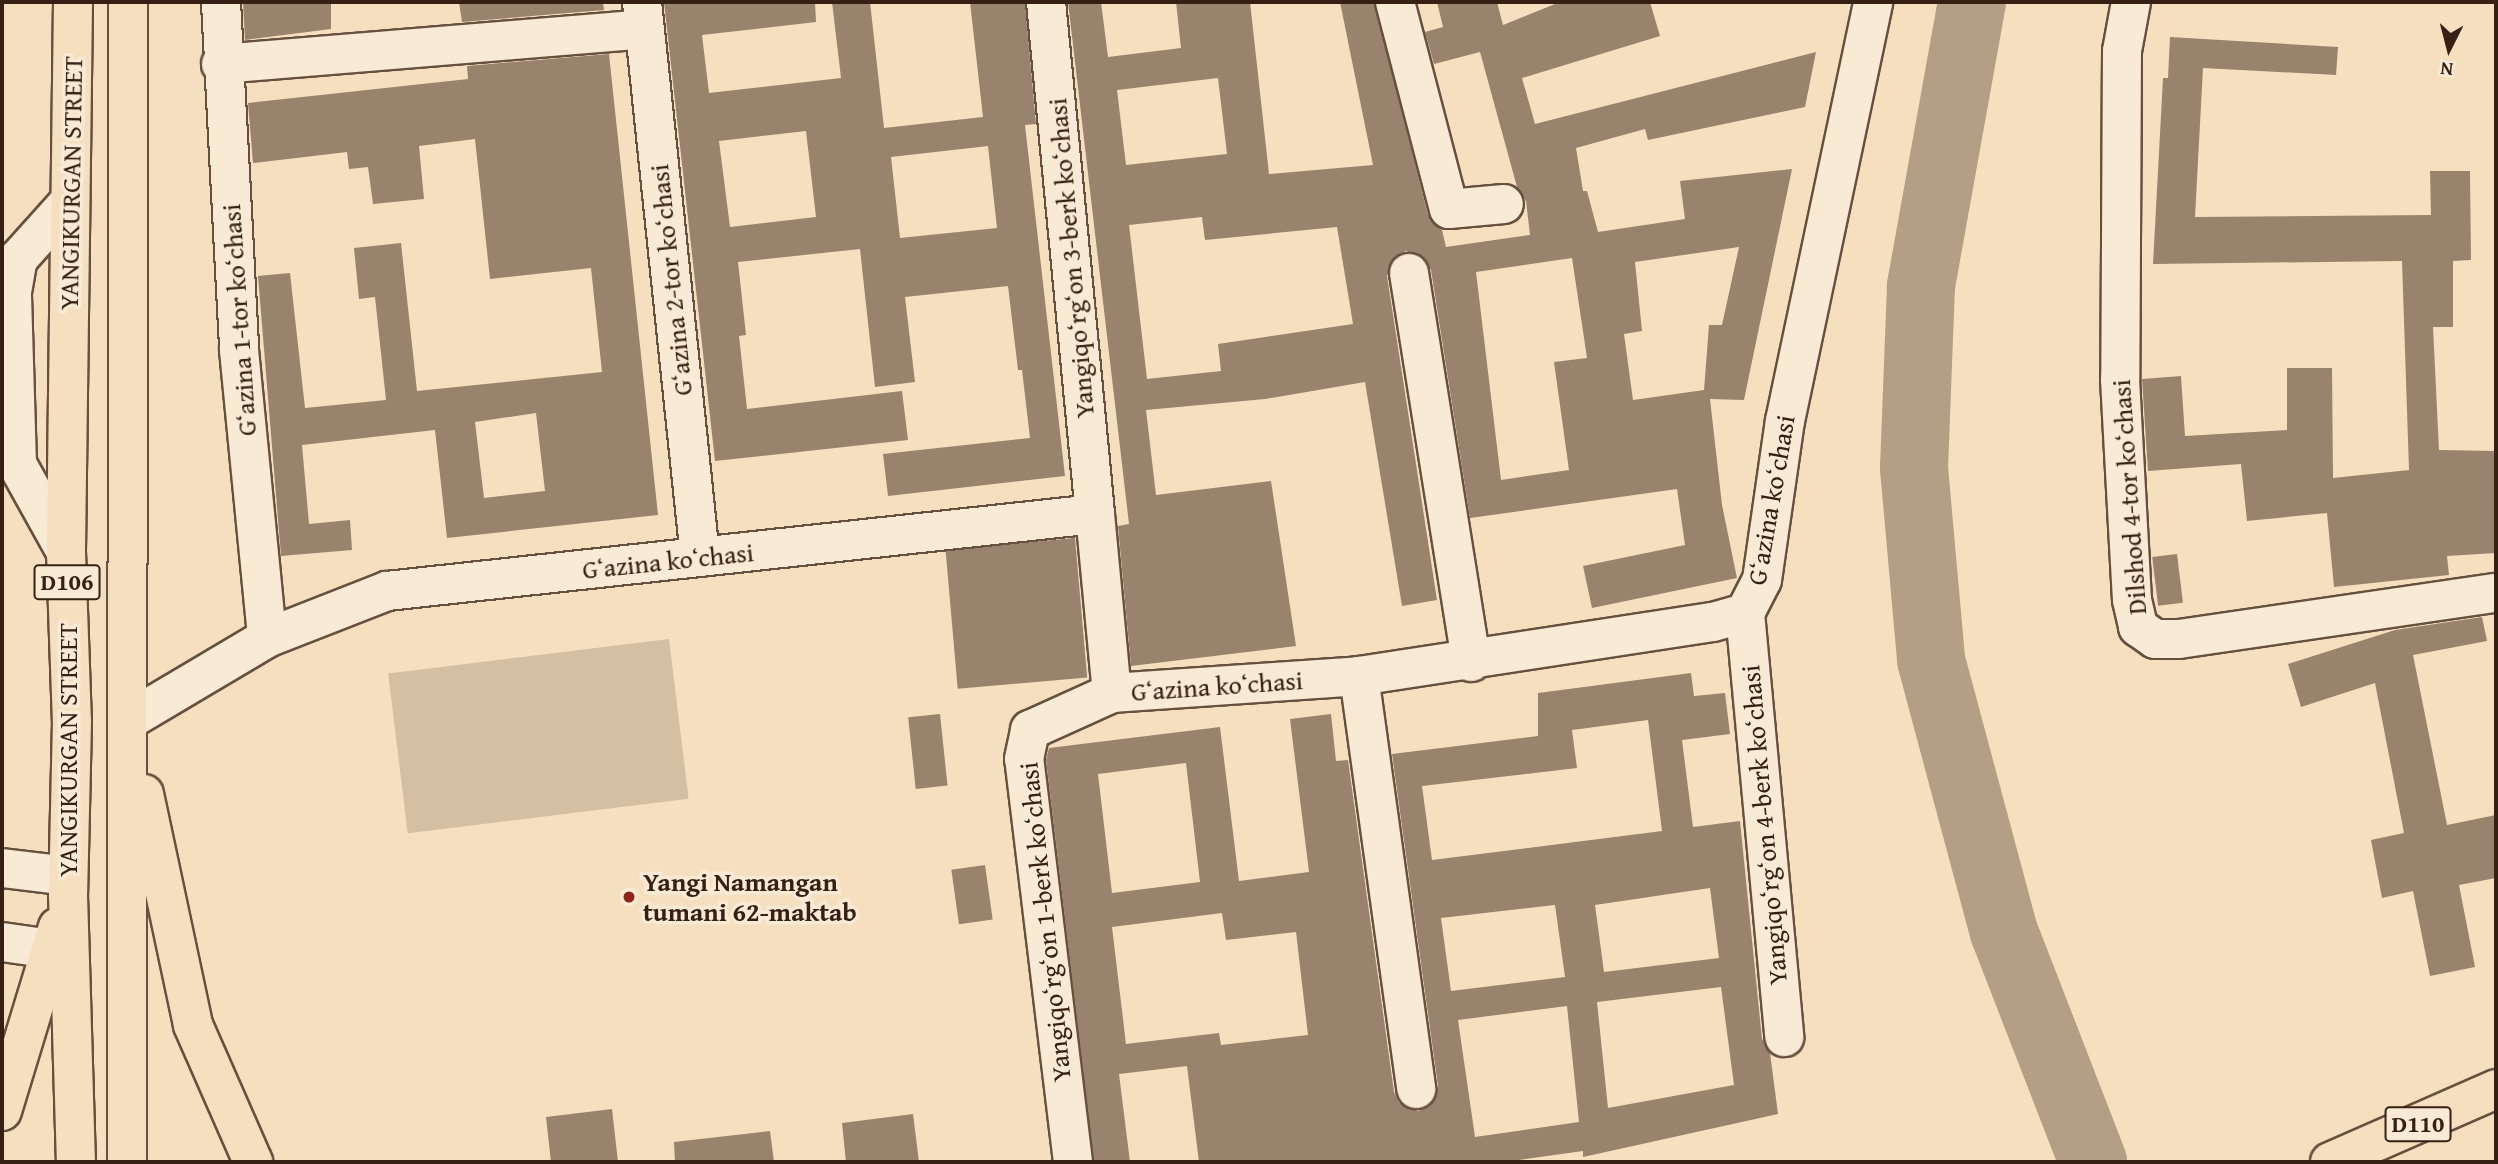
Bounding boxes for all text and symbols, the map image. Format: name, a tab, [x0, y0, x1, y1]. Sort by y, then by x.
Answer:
north arrow	[2414, 14, 2484, 84]
text: N	[2439, 55, 2455, 84]
street label: YANGIKURGAN STREET	[53, 56, 89, 310]
street label: Yangiqoʻrgʻon 3-berk koʻchasi	[1041, 97, 1101, 419]
street label: Gʻazina 2-tor koʻchasi	[643, 163, 699, 397]
street label: Gʻazina 1-tor koʻchasi	[215, 203, 263, 437]
street label: Dilshod 4-tor koʻchasi	[2105, 378, 2153, 616]
street label: Gʻazina koʻchasi	[1741, 413, 1801, 587]
street label: Gʻazina koʻchasi	[581, 536, 755, 586]
road number: D106	[32, 562, 102, 602]
street label: YANGIKURGAN STREET	[52, 623, 84, 877]
street label: Gʻazina koʻchasi	[1130, 664, 1304, 708]
street label: Yangiqoʻrgʻon 4-berk koʻchasi	[1734, 664, 1794, 986]
street label: Yangiqoʻrgʻon 1-berk koʻchasi	[1013, 761, 1077, 1083]
place label: Yangi Namangan tumani 62-maktab	[643, 866, 857, 928]
marker: Yangi Namangan tumani 62-maktab	[621, 889, 637, 905]
road number: D110	[2383, 1104, 2453, 1144]

